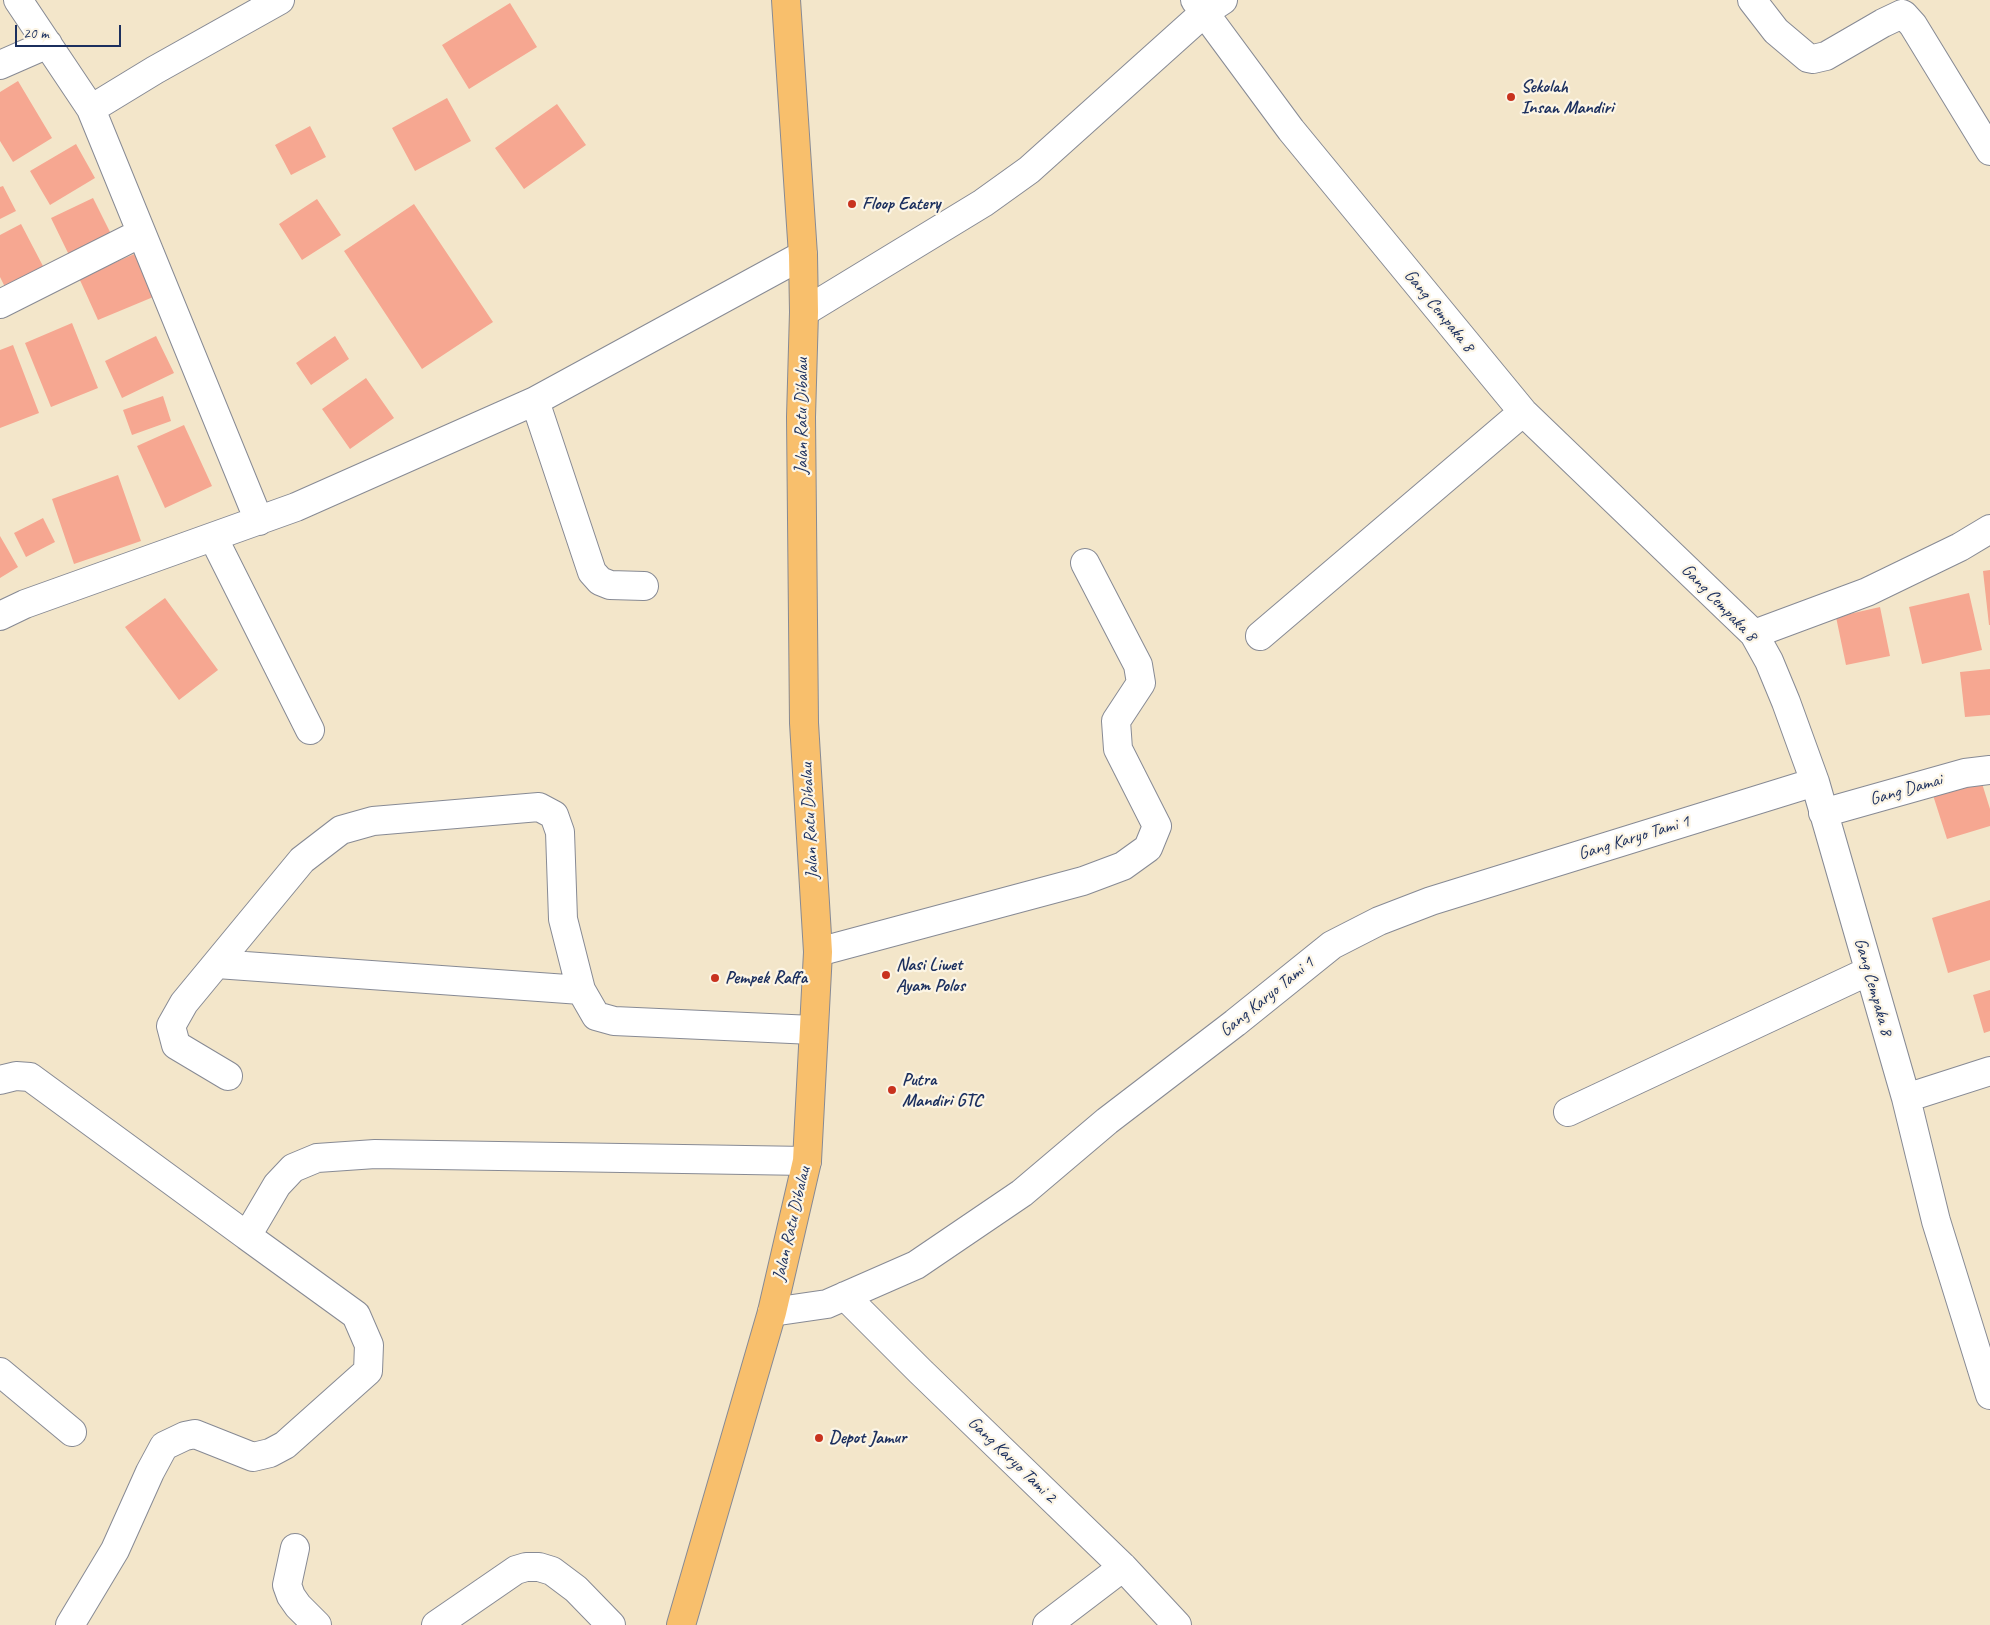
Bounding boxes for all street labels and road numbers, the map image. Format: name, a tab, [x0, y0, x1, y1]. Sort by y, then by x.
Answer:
street label: Gang Cempaka 8	[1399, 265, 1479, 357]
street label: Jalan Ratu Dibalau	[791, 358, 813, 474]
street label: Gang Cempaka 8	[1676, 559, 1762, 647]
street label: Jalan Ratu Dibalau	[796, 762, 824, 880]
street label: Gang Damai	[1867, 769, 1945, 811]
street label: Gang Karyo Tami 1	[1576, 811, 1692, 865]
street label: Gang Cempaka 8	[1849, 936, 1897, 1038]
street label: Gang Karyo Tami 1	[1215, 952, 1319, 1042]
street label: Jalan Ratu Dibalau	[768, 1165, 816, 1283]
street label: Gang Karyo Tami 2	[963, 1412, 1061, 1508]

